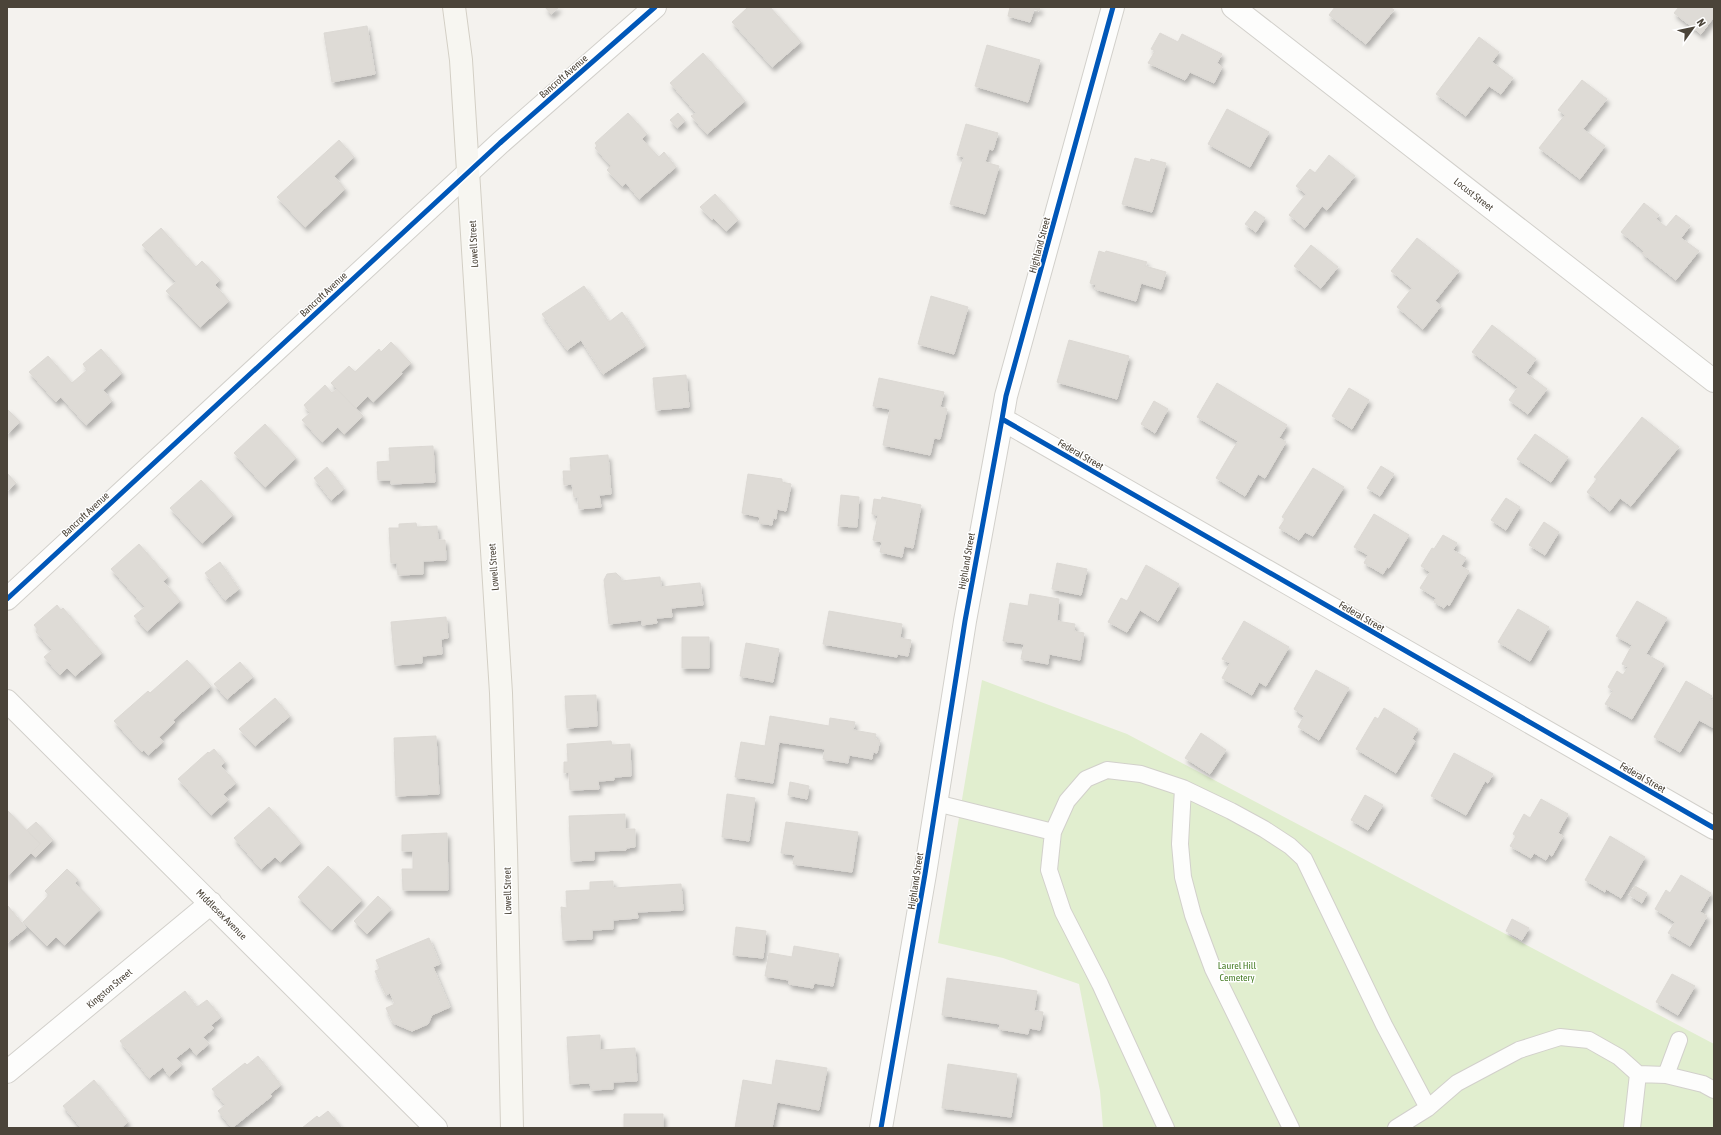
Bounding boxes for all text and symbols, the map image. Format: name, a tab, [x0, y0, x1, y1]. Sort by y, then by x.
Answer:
north arrow	[1673, 8, 1713, 48]
text: N	[1695, 17, 1708, 29]
street label: Bancroft Avenue	[537, 52, 590, 100]
street label: Locust Street	[1452, 176, 1496, 213]
street label: Highland Street	[1027, 216, 1052, 274]
street label: Lowell Street	[467, 220, 480, 268]
street label: Bancroft Avenue	[298, 269, 349, 319]
street label: Federal Street	[1056, 437, 1106, 472]
street label: Bancroft Avenue	[60, 489, 111, 539]
street label: Highland Street	[956, 532, 977, 590]
street label: Lowell Street	[486, 543, 501, 591]
street label: Federal Street	[1337, 599, 1387, 634]
street label: Federal Street	[1618, 760, 1668, 795]
street label: Highland Street	[906, 852, 925, 910]
street label: Lowell Street	[502, 867, 513, 915]
street label: Middlesex Avenue	[194, 887, 249, 942]
park label: Laurel Hill Cemetery	[1218, 960, 1256, 983]
street label: Kingston Street	[85, 966, 134, 1010]

